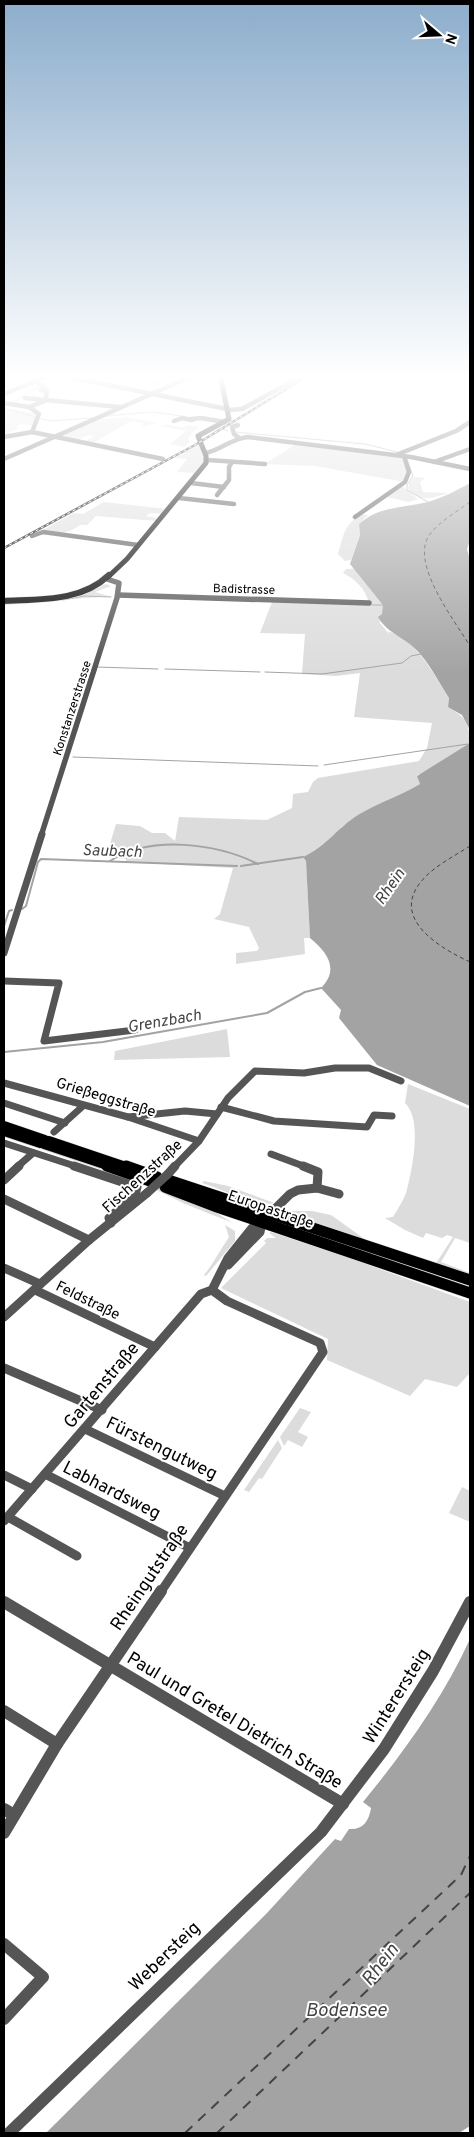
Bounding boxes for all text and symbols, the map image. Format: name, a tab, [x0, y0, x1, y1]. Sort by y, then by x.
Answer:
north arrow	[414, 10, 464, 60]
text: N	[440, 31, 460, 46]
street label: Badistrasse	[213, 581, 275, 599]
street label: Konstanzerstrasse	[50, 659, 96, 758]
water label: Saubach	[82, 841, 142, 863]
water label: Rhein	[371, 865, 410, 909]
water label: Grenzbach	[126, 1006, 203, 1038]
street label: Grießeggstraße	[53, 1074, 158, 1123]
street label: Fischenzstraße	[99, 1136, 187, 1218]
street label: Europastraße	[225, 1187, 316, 1234]
street label: Feldstraße	[52, 1278, 123, 1325]
street label: Gartenstraße	[59, 1338, 145, 1434]
street label: Fürstengutweg	[102, 1412, 221, 1486]
street label: Labhardsweg	[58, 1457, 164, 1526]
street label: Rheingutstraße	[106, 1520, 194, 1636]
street label: Winterersteig	[359, 1645, 436, 1749]
street label: Paul und Gretel Dietrich Straße	[122, 1648, 346, 1795]
street label: Webersteig	[124, 1917, 206, 1997]
water label: Rhein	[357, 1939, 405, 1991]
water label: Bodensee	[306, 1999, 387, 2023]

